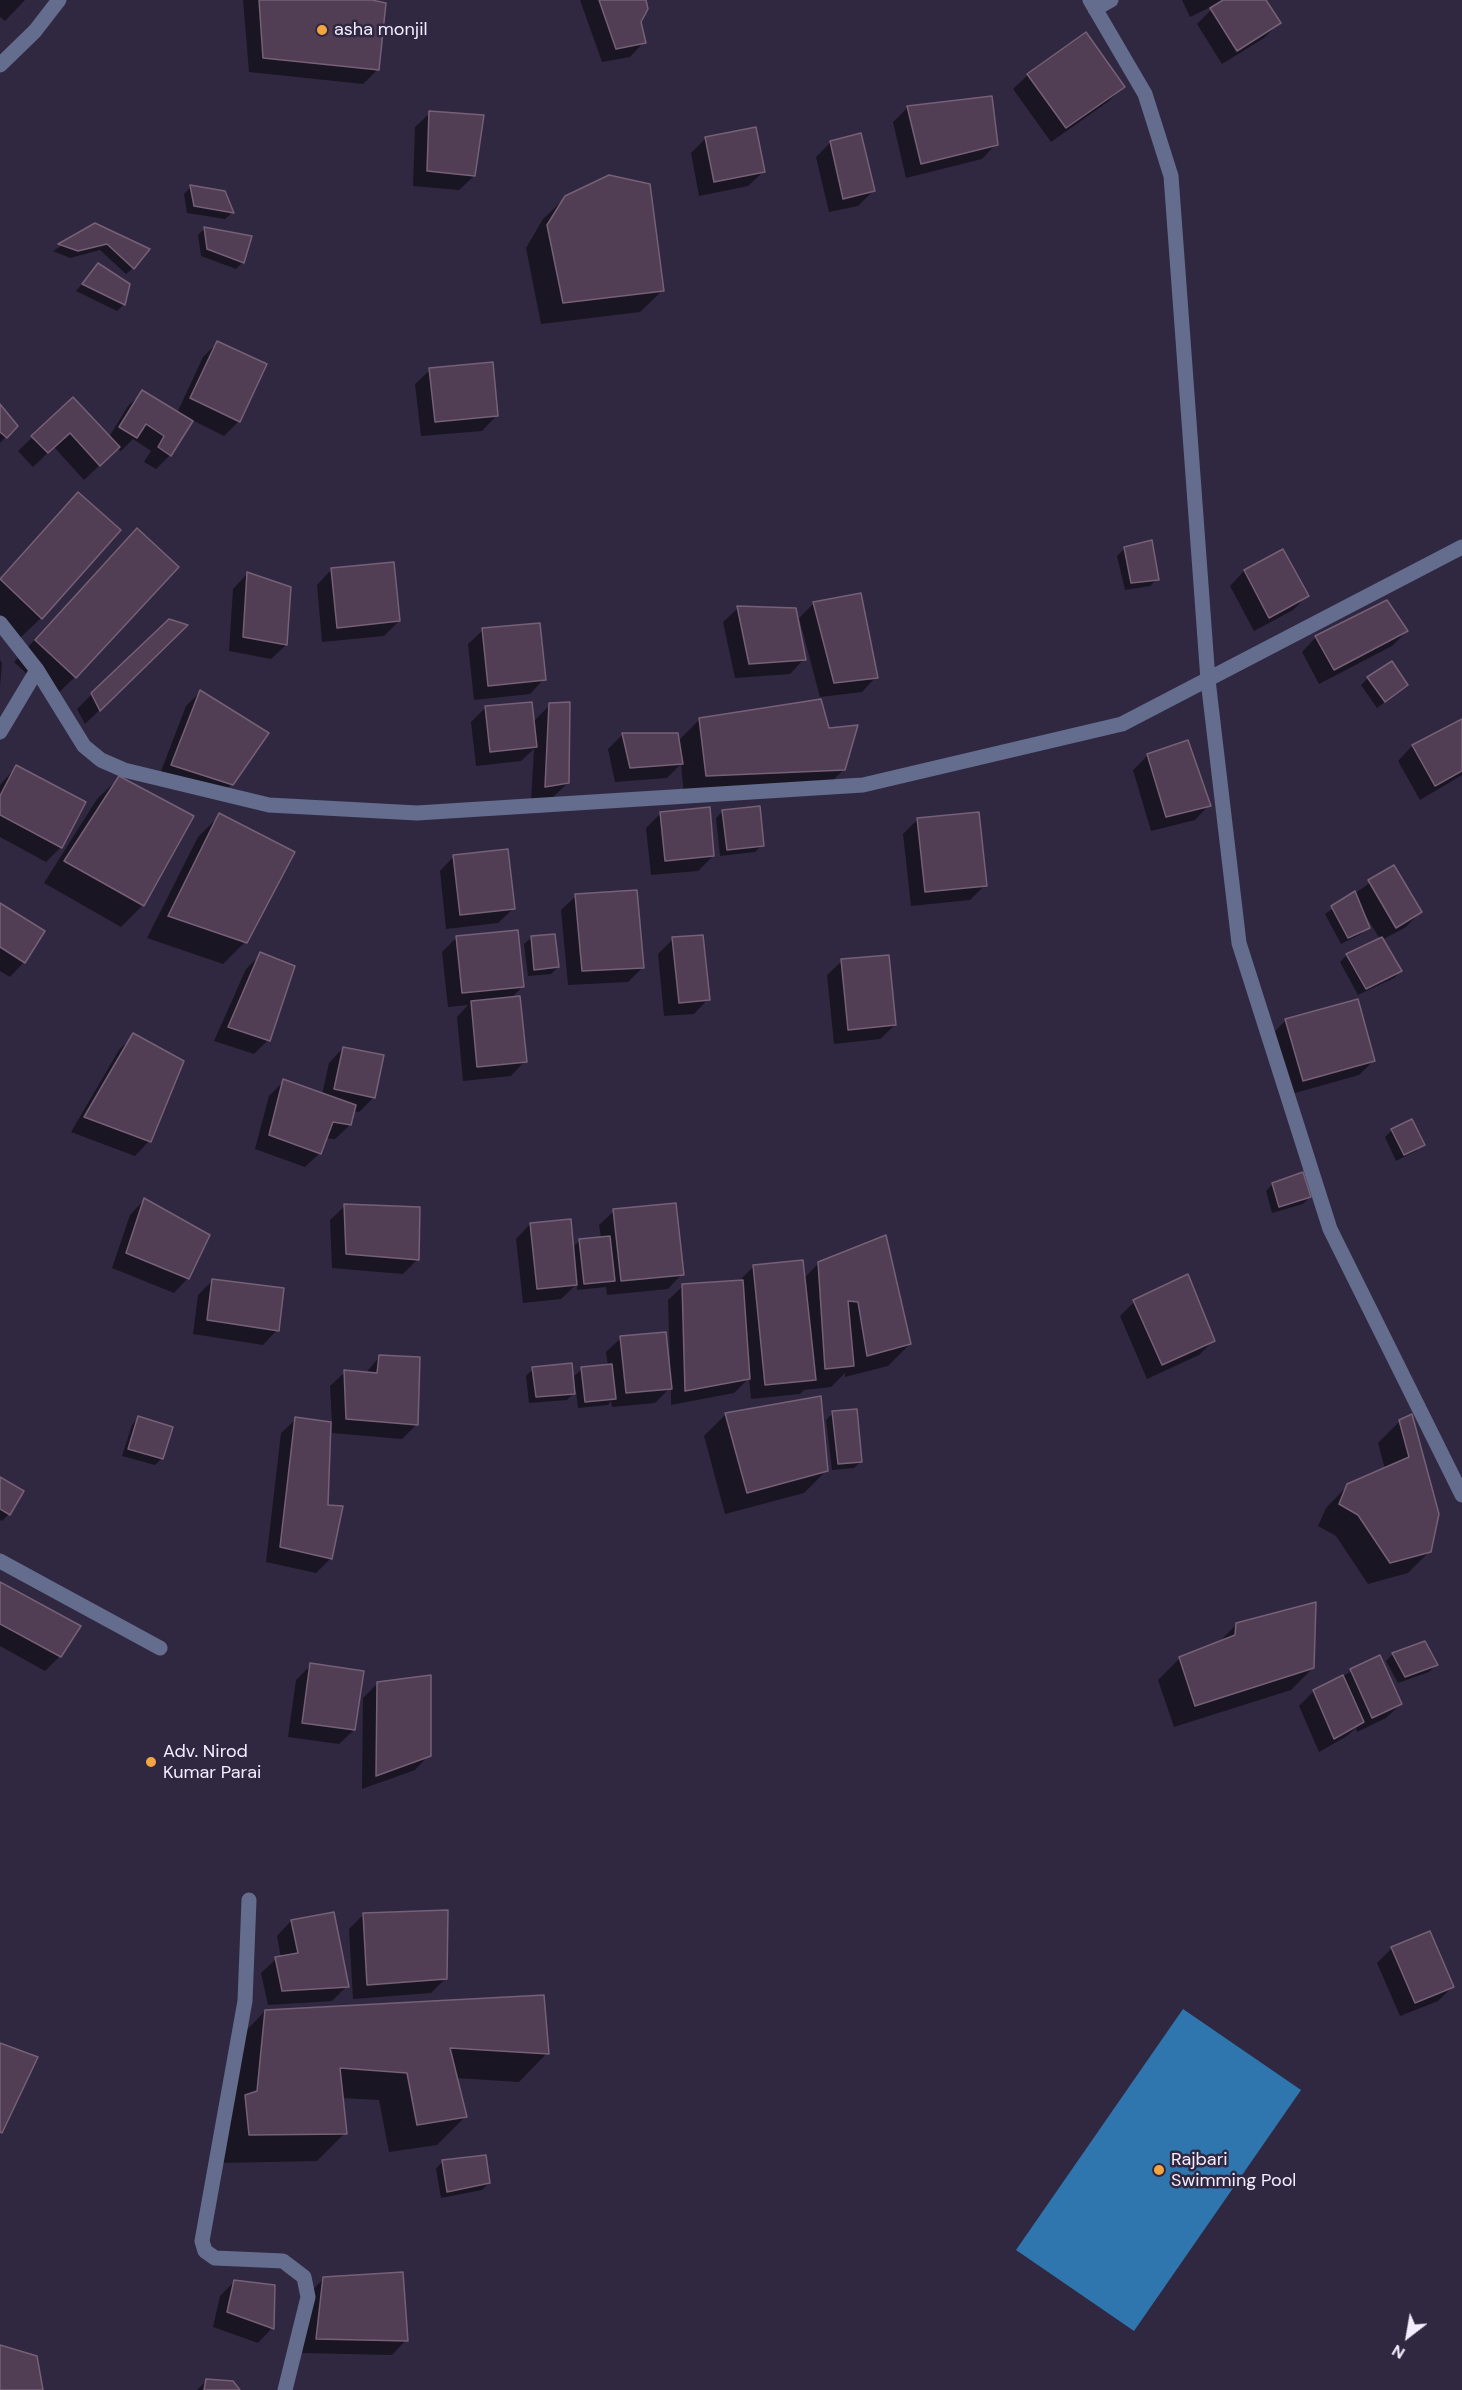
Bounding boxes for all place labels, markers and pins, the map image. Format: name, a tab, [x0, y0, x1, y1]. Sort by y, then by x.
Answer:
place label: asha monjil	[334, 19, 428, 41]
marker: asha monjil	[315, 23, 329, 37]
place label: Adv. Nirod Kumar Parai	[163, 1741, 261, 1784]
marker: Adv. Nirod Kumar Parai	[144, 1755, 158, 1769]
place label: Rajbari Swimming Pool	[1171, 2149, 1296, 2192]
marker: Rajbari Swimming Pool	[1152, 2163, 1166, 2177]

